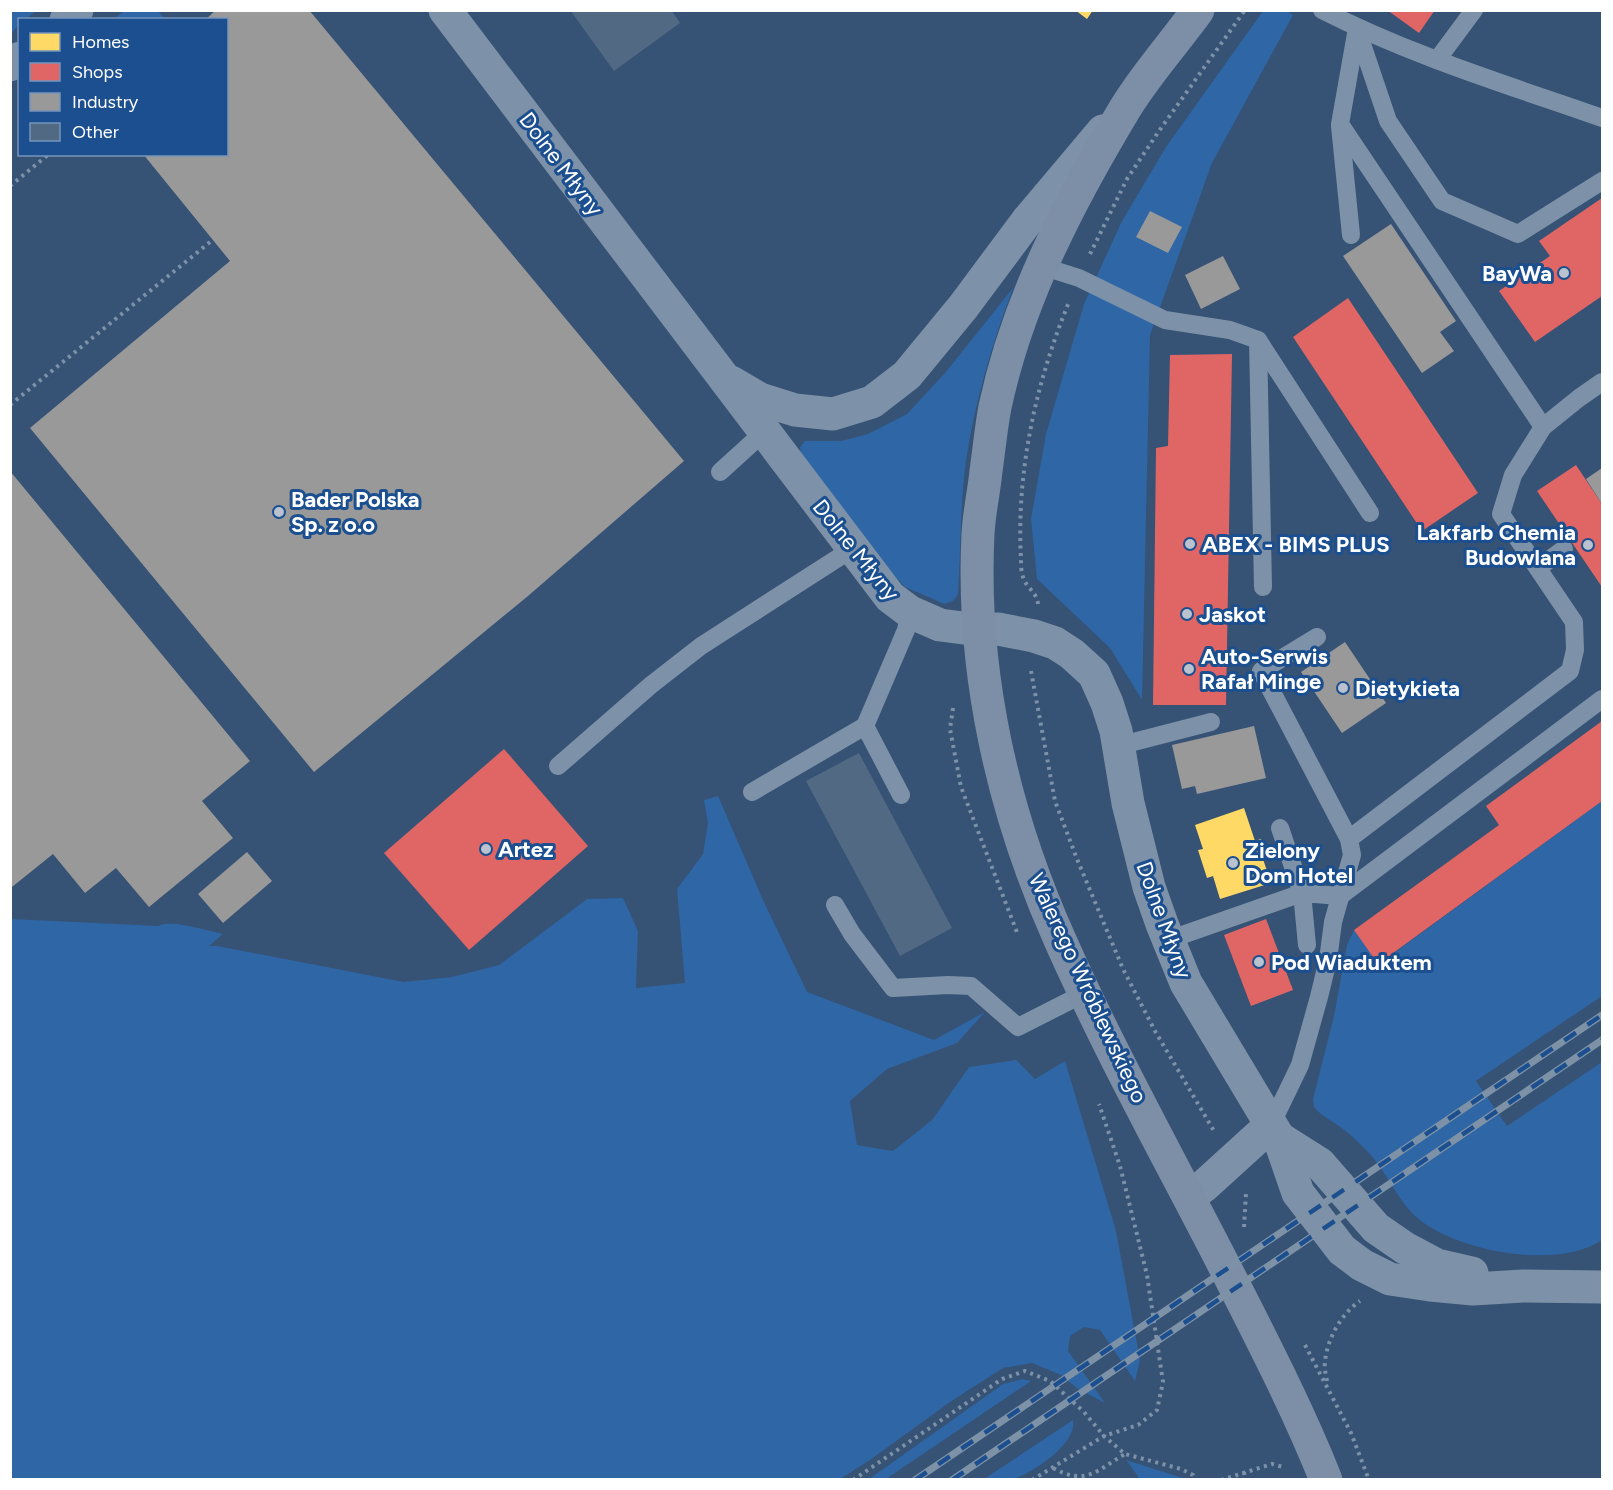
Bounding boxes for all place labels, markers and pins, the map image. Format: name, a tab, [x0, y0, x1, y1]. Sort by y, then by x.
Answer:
place label: BayWa	[1482, 260, 1552, 287]
marker: BayWa	[1557, 266, 1571, 280]
place label: Bader Polska Sp. z o.o	[291, 486, 420, 538]
marker: Bader Polska Sp. z o.o	[272, 505, 286, 519]
place label: Lakfarb Chemia Budowlana	[1416, 519, 1576, 571]
place label: ABEX - BIMS PLUS	[1202, 531, 1390, 558]
marker: ABEX - BIMS PLUS	[1183, 537, 1197, 551]
marker: Lakfarb Chemia Budowlana	[1581, 538, 1595, 552]
place label: Jaskot	[1199, 601, 1266, 628]
marker: Jaskot	[1180, 607, 1194, 621]
place label: Auto-Serwis Rafał Minge	[1201, 643, 1328, 695]
marker: Auto-Serwis Rafał Minge	[1182, 662, 1196, 676]
place label: Dietykieta	[1355, 675, 1460, 702]
marker: Dietykieta	[1336, 681, 1350, 695]
place label: Artez	[498, 836, 553, 863]
place label: Zielony Dom Hotel	[1245, 837, 1353, 889]
marker: Artez	[479, 842, 493, 856]
marker: Zielony Dom Hotel	[1226, 856, 1240, 870]
place label: Pod Wiaduktem	[1271, 949, 1432, 976]
marker: Pod Wiaduktem	[1252, 955, 1266, 969]

